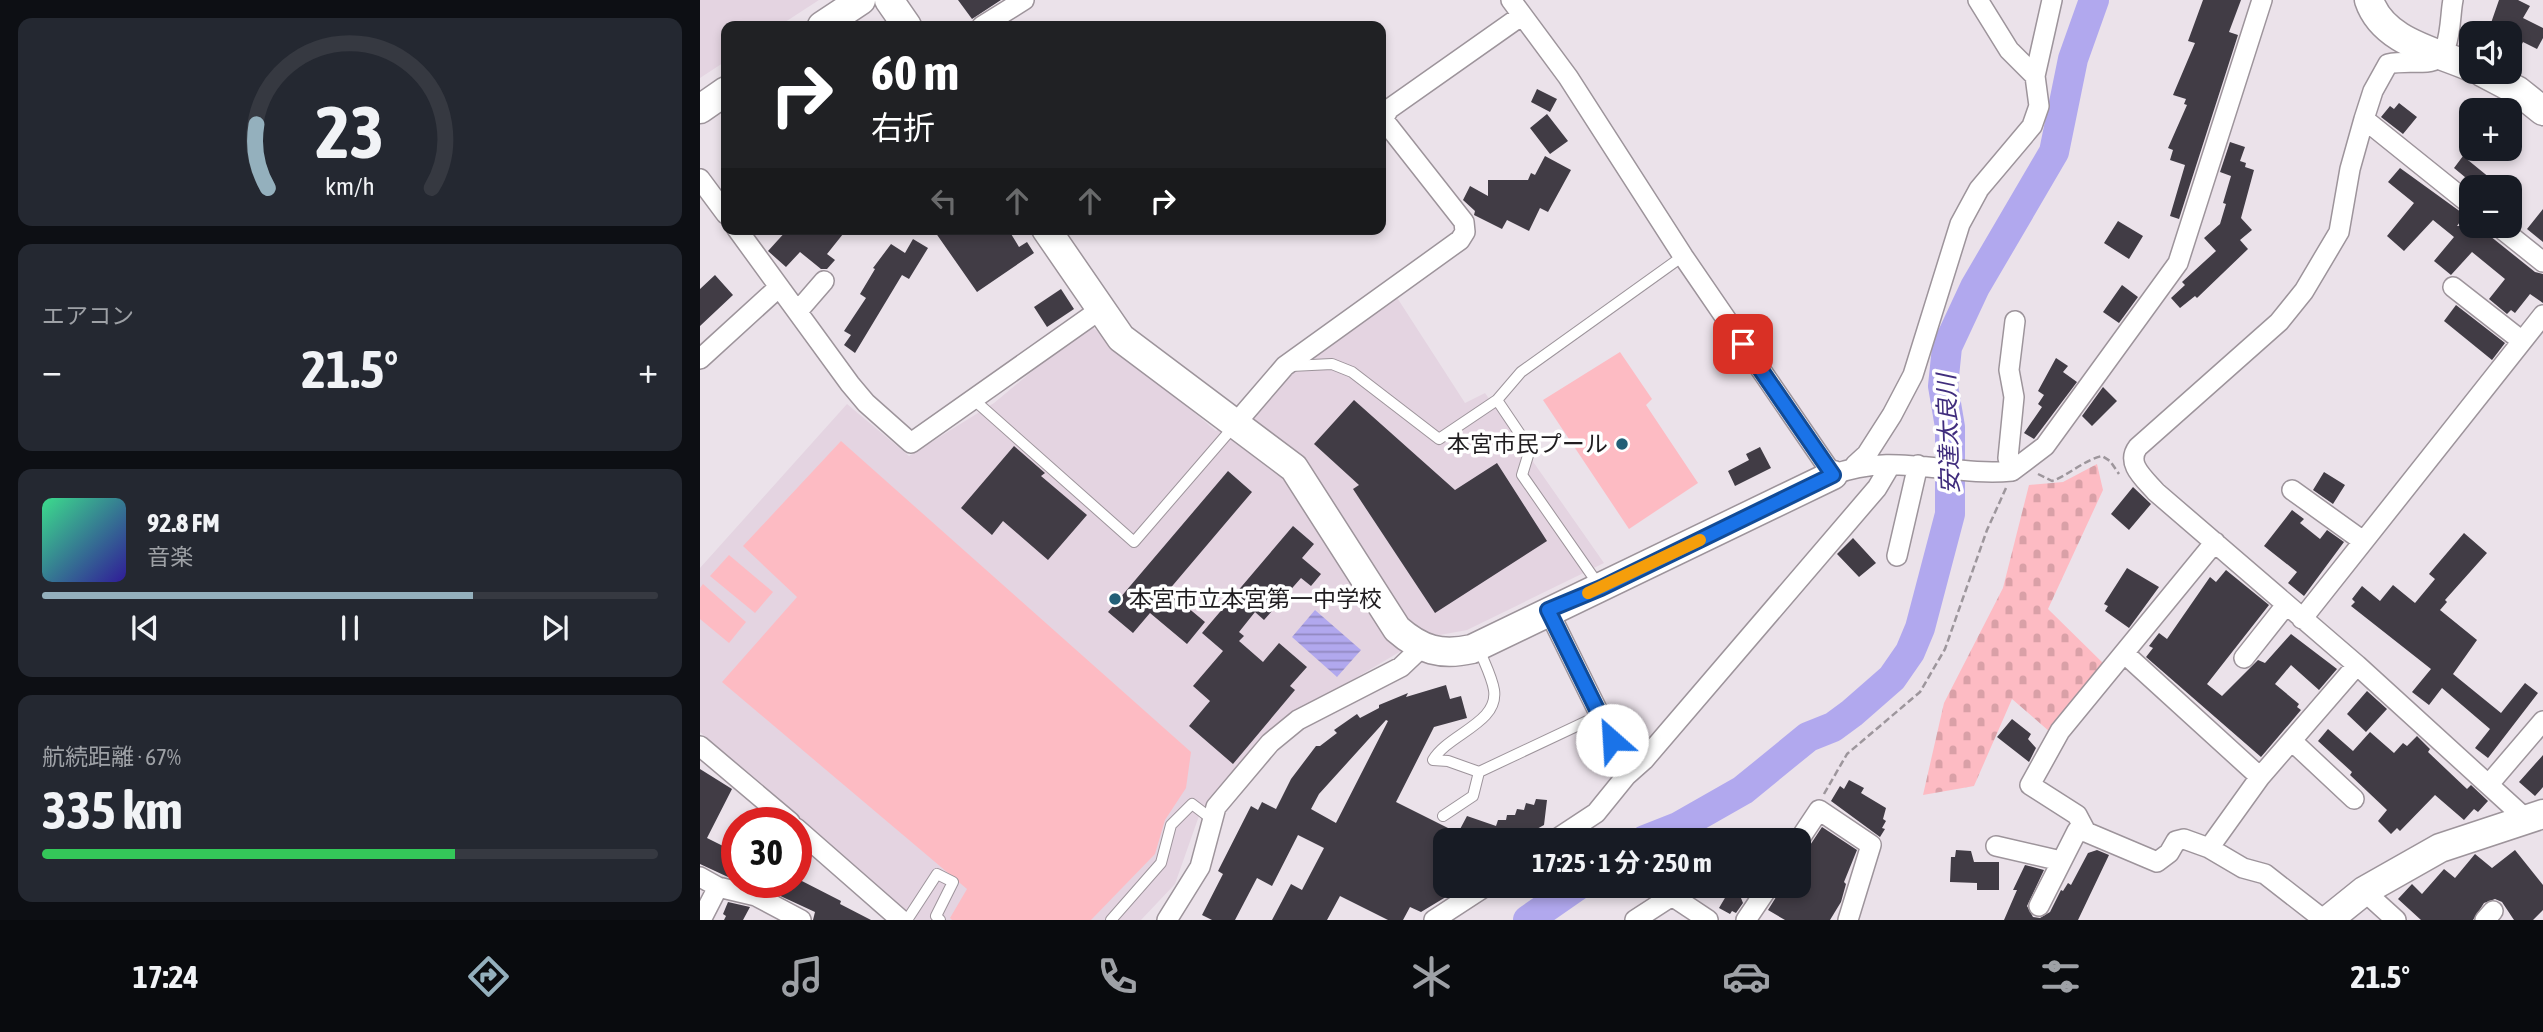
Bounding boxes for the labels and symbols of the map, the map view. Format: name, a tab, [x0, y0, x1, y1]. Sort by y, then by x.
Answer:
pin	[1713, 314, 1773, 374]
water label: 安達太良川	[1932, 371, 1964, 494]
place label: 本宮市民プール	[1447, 431, 1608, 457]
marker: 本宮市民プール	[1614, 436, 1630, 452]
place label: 本宮市立本宮第一中学校	[1129, 586, 1382, 612]
marker: 本宮市立本宮第一中学校	[1107, 591, 1123, 607]
position arrow	[1575, 703, 1649, 777]
speed limit sign: 30	[721, 807, 812, 898]

